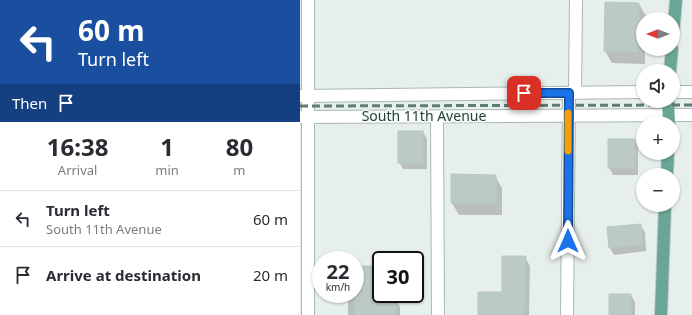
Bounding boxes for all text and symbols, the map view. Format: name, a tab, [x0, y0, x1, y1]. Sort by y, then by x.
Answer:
text: 60 m	[78, 11, 145, 49]
north arrow	[636, 12, 680, 56]
map controls	[636, 12, 680, 212]
icon: left	[12, 16, 64, 68]
text: Turn left	[78, 47, 149, 71]
button: sound	[636, 64, 680, 108]
pin	[507, 76, 541, 110]
icon: arrive	[513, 82, 535, 104]
icon: arrive	[55, 92, 77, 114]
text: Then	[12, 93, 47, 113]
street label: South 11th Avenue	[362, 106, 486, 125]
button: +	[636, 116, 680, 160]
text: 16:38	[47, 130, 108, 163]
text: 1	[160, 130, 174, 163]
text: 80	[226, 130, 253, 163]
text: Arrival	[58, 161, 97, 179]
text: min	[155, 161, 179, 179]
text: m	[233, 161, 246, 179]
button: −	[636, 168, 680, 212]
text: Turn left	[46, 200, 110, 220]
icon: left	[12, 208, 34, 230]
text: 60 m	[253, 209, 288, 229]
text: South 11th Avenue	[46, 220, 162, 238]
position arrow	[547, 220, 589, 262]
speed limit sign: 30	[372, 251, 424, 303]
text: 22	[327, 258, 349, 285]
icon: arrive	[12, 264, 34, 286]
text: Arrive at destination	[46, 265, 201, 285]
text: 20 m	[253, 265, 288, 285]
text: km/h	[326, 280, 350, 294]

